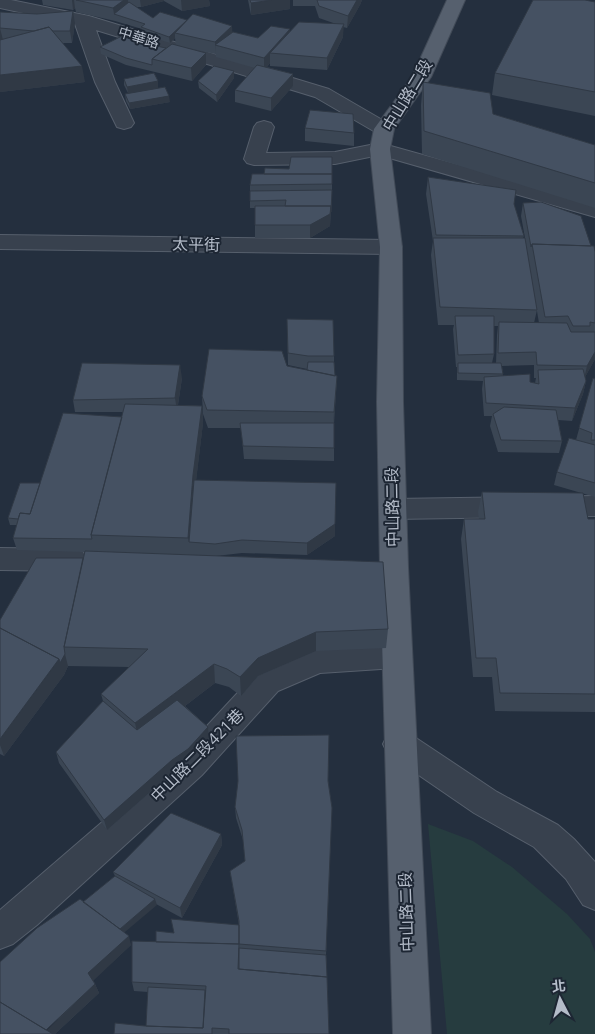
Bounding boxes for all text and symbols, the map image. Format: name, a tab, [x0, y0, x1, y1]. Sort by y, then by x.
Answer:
street label: 中華路	[116, 22, 162, 52]
street label: 中山路二段	[377, 55, 437, 135]
street label: 太平街	[172, 233, 220, 255]
street label: 中山路二段	[380, 467, 404, 547]
street label: 中山路二段421巷	[146, 704, 248, 806]
street label: 中山路二段	[394, 872, 418, 952]
north arrow	[535, 974, 585, 1024]
text: 北	[551, 975, 567, 996]

